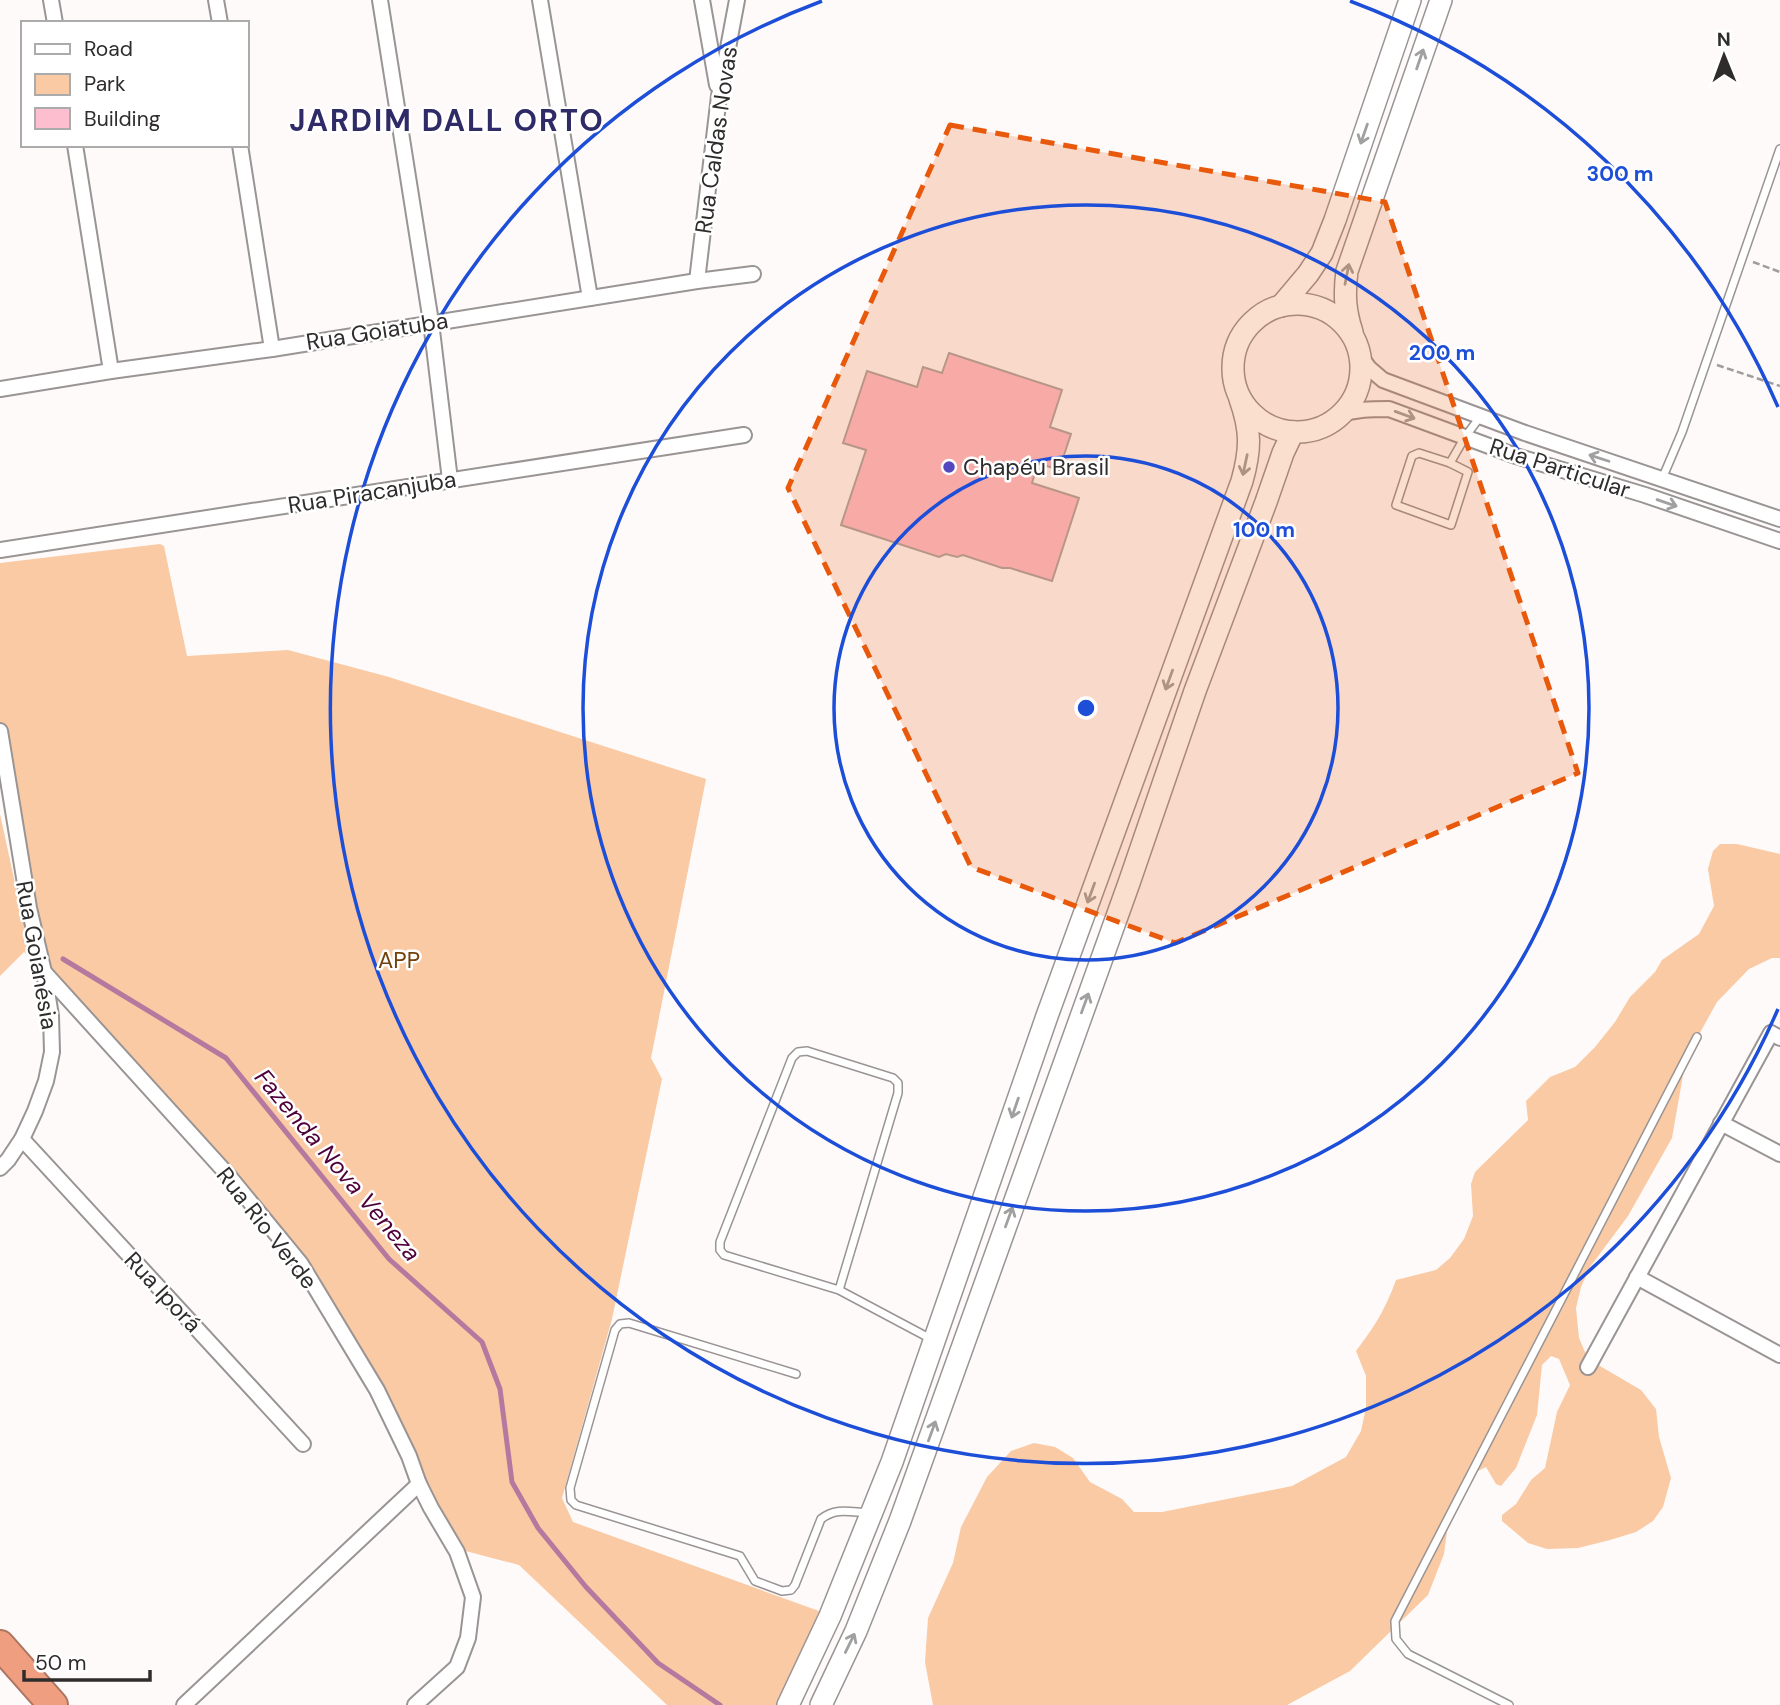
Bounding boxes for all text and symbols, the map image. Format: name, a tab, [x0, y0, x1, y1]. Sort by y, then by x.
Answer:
legend	[21, 21, 248, 147]
north arrow	[1689, 21, 1759, 91]
text: N	[1717, 27, 1731, 52]
text: Road	[84, 35, 133, 63]
street label: Rua Caldas Novas	[688, 44, 744, 236]
one-way arrow	[1414, 48, 1427, 70]
text: Park	[84, 70, 126, 98]
district label: JARDIM DALL ORTO	[289, 101, 605, 140]
text: Building	[84, 105, 161, 133]
one-way arrow	[1357, 123, 1369, 145]
text: 300 m	[1587, 160, 1653, 188]
one-way arrow	[1341, 263, 1355, 286]
street label: Rua Goiatuba	[304, 305, 450, 357]
text: 200 m	[1409, 339, 1475, 367]
one-way arrow	[1394, 409, 1416, 422]
street label: Rua Particular	[1486, 431, 1634, 505]
one-way arrow	[1589, 451, 1611, 463]
place label: Chapéu Brasil	[963, 452, 1109, 482]
one-way arrow	[1238, 454, 1251, 476]
marker: Chapéu Brasil	[941, 459, 957, 475]
street label: Rua Piracanjuba	[286, 464, 458, 520]
one-way arrow	[1656, 498, 1678, 510]
text: 100 m	[1233, 516, 1295, 544]
one-way arrow	[1162, 668, 1174, 690]
centre of rings	[1074, 696, 1098, 720]
street label: Rua Goianésia	[9, 878, 65, 1032]
one-way arrow	[1084, 882, 1096, 904]
park label: APP	[378, 945, 420, 975]
one-way arrow	[1080, 992, 1093, 1014]
water label: Fazenda Nova Veneza	[248, 1062, 428, 1268]
one-way arrow	[1008, 1096, 1020, 1118]
street label: Rua Rio Verde	[210, 1161, 324, 1295]
one-way arrow	[1004, 1207, 1016, 1229]
street label: Rua Iporá	[118, 1245, 208, 1339]
one-way arrow	[927, 1421, 939, 1443]
one-way arrow	[845, 1633, 858, 1654]
scale bar	[24, 1638, 150, 1682]
text: 50 m	[35, 1649, 86, 1677]

